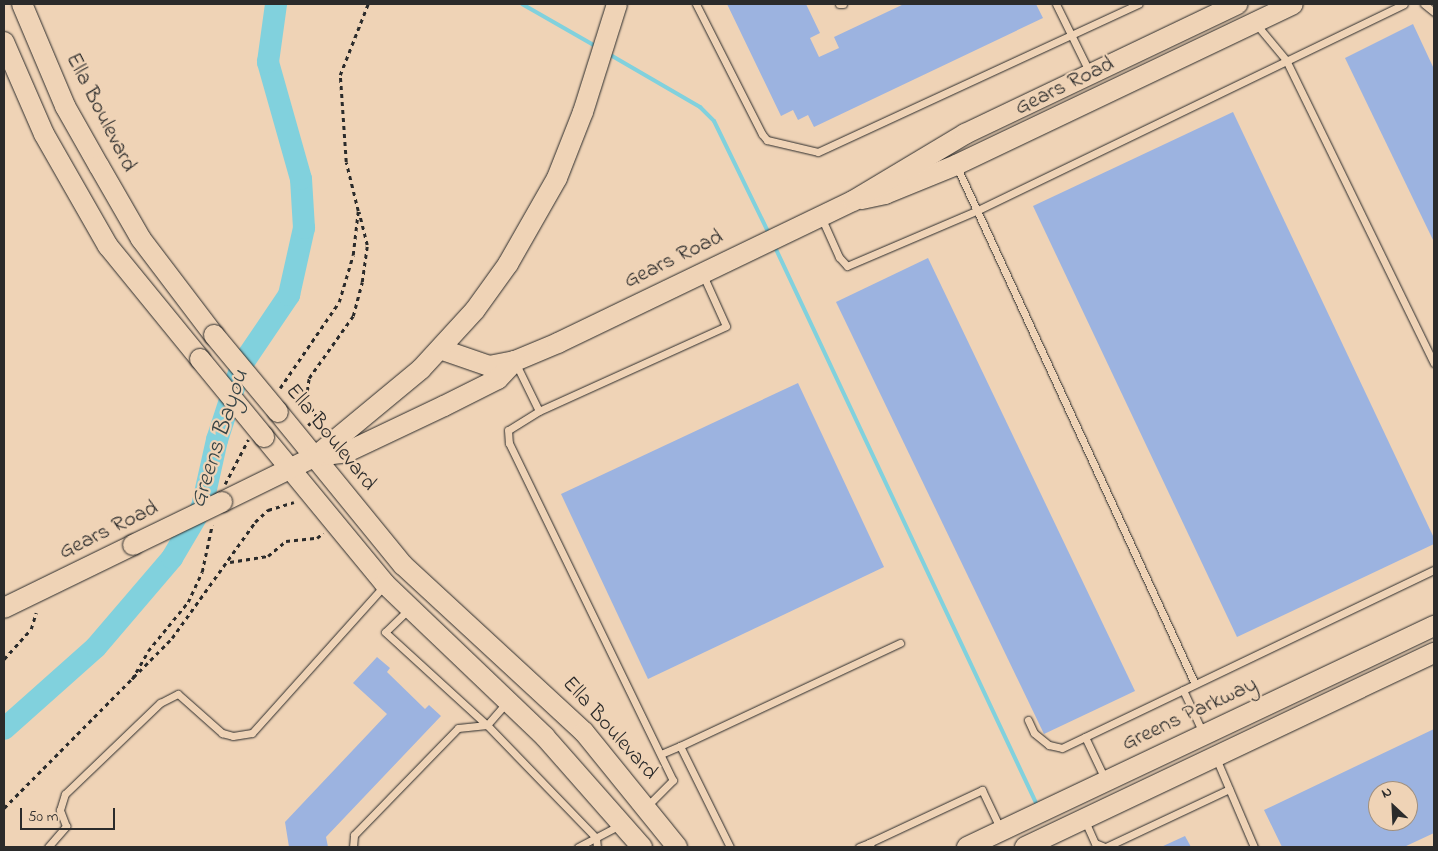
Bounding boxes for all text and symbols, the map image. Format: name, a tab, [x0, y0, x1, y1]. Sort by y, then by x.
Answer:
street label: Ella Boulevard	[59, 49, 141, 177]
street label: Gears Road	[1011, 52, 1119, 122]
street label: Gears Road	[620, 225, 728, 295]
water label: Greens Bayou	[184, 366, 256, 512]
street label: Ella Boulevard	[279, 379, 381, 497]
street label: Gears Road	[55, 496, 163, 566]
street label: Ella Boulevard	[556, 672, 662, 786]
street label: Greens Parkway	[1118, 672, 1262, 758]
north arrow	[1368, 781, 1418, 831]
text: N	[1378, 781, 1396, 804]
scale bar	[22, 798, 118, 830]
text: 50 m	[28, 806, 58, 828]

